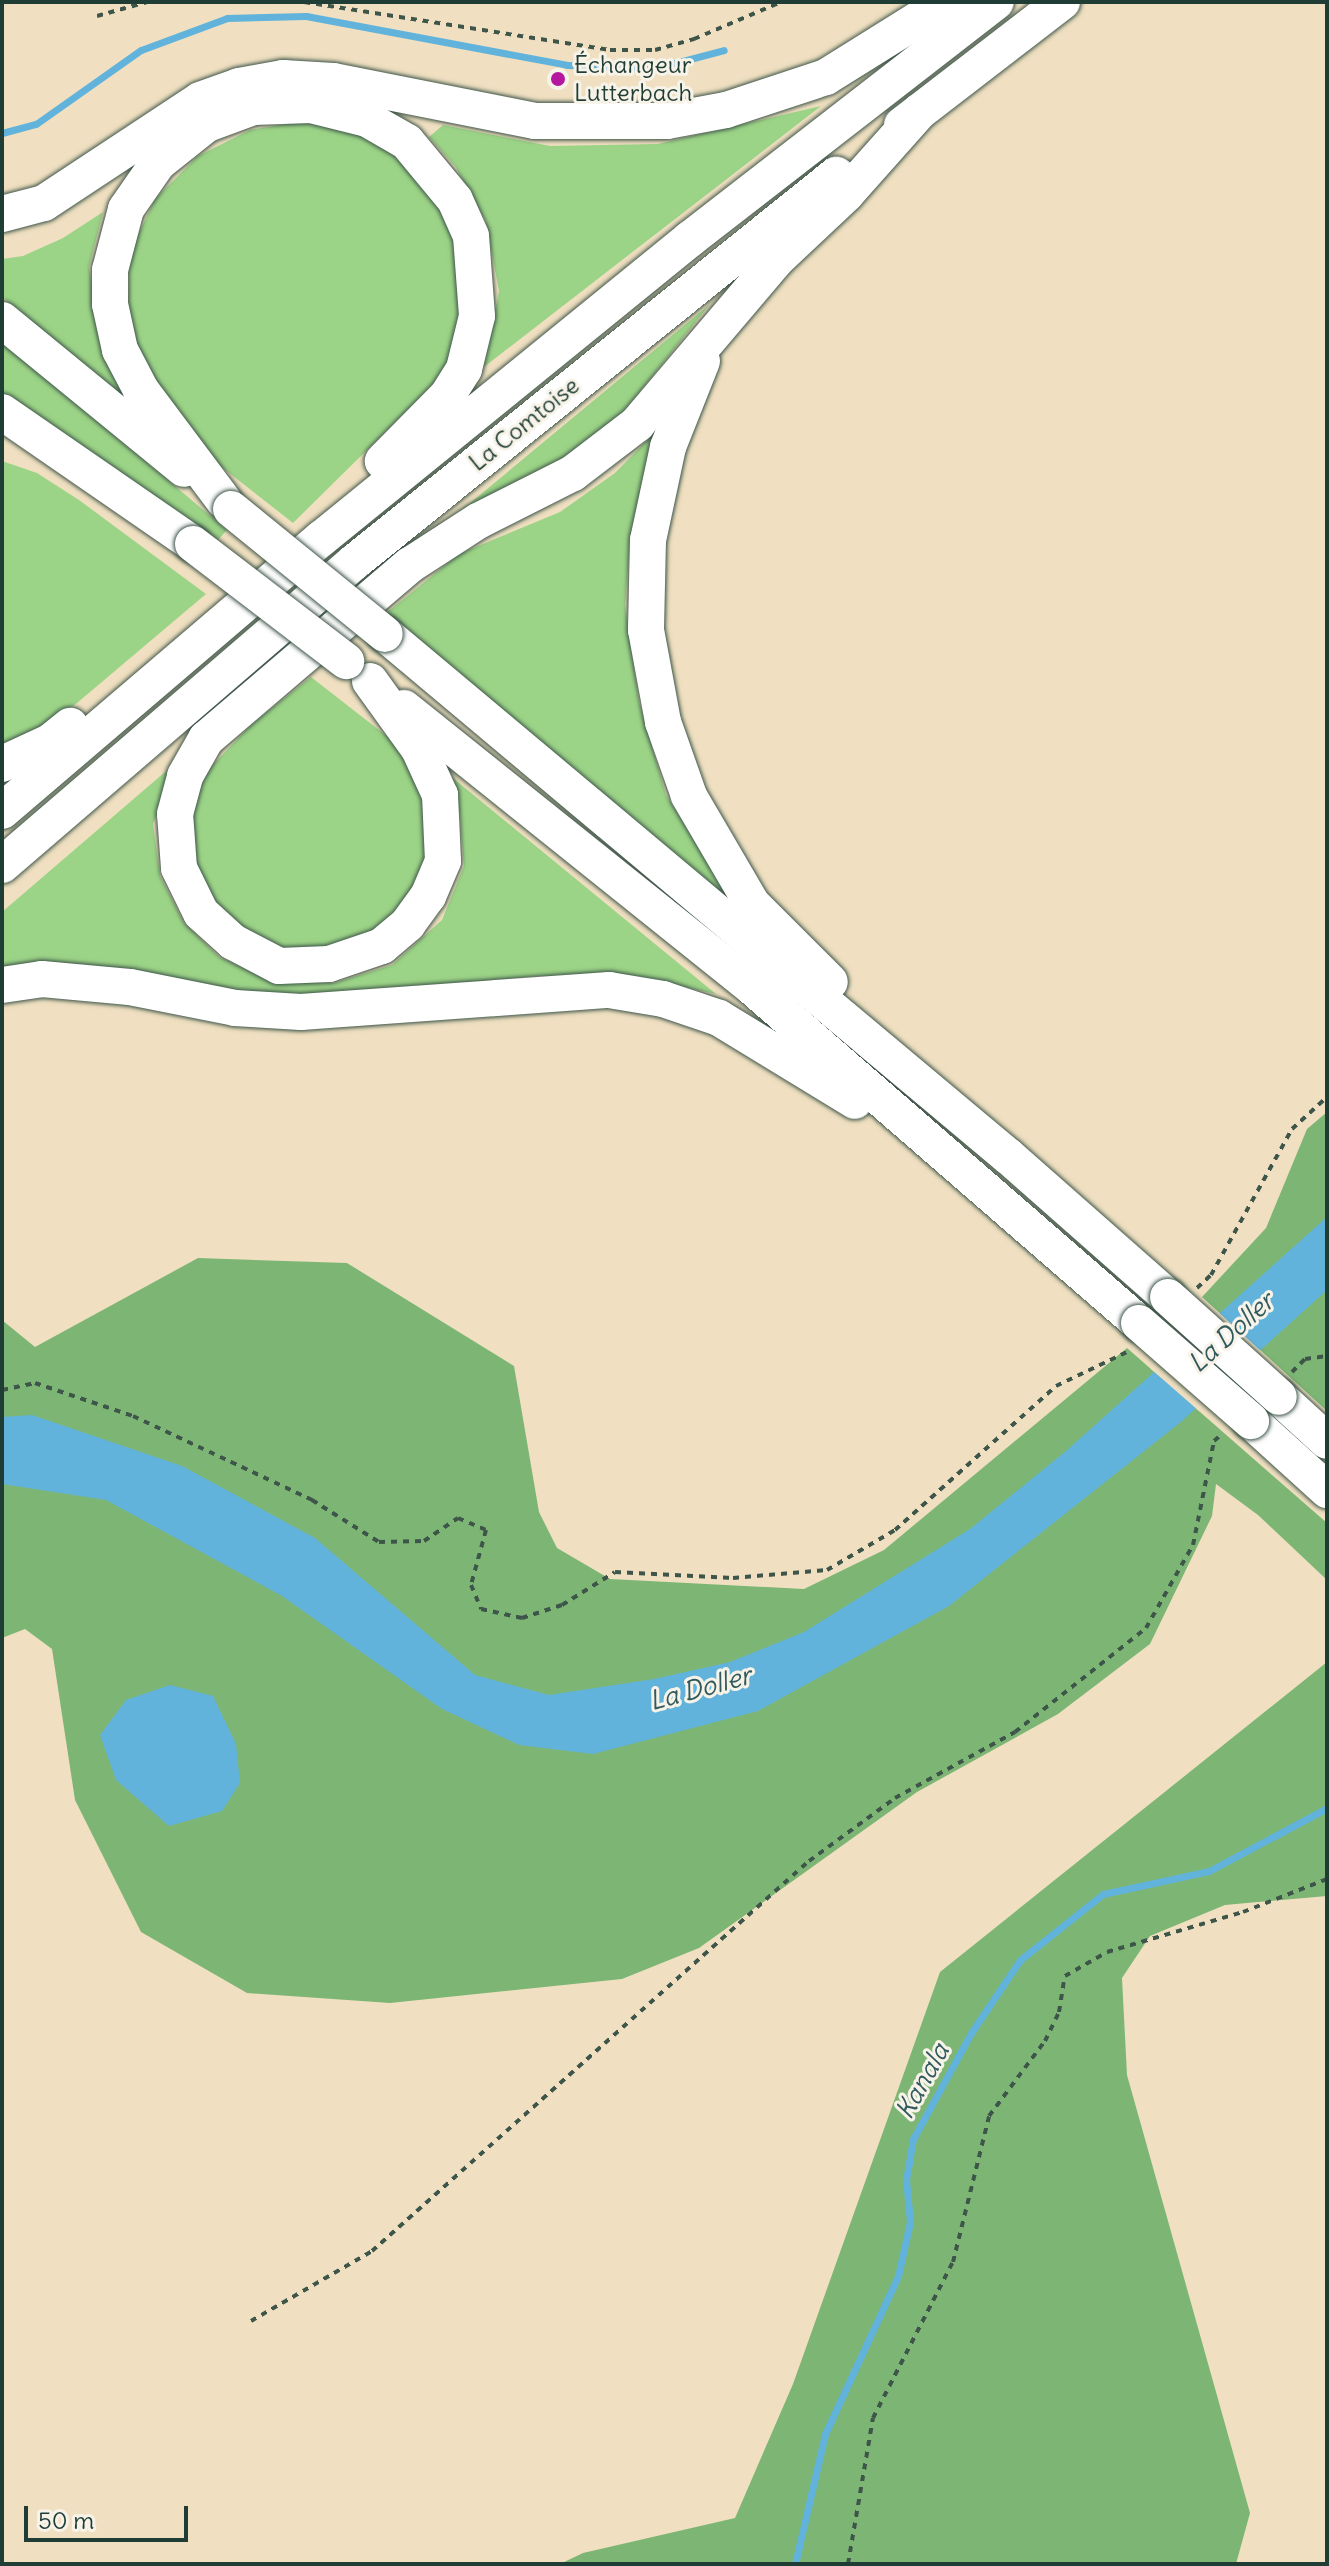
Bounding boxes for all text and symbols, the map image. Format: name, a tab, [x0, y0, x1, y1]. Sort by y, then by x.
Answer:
place label: Échangeur Lutterbach	[574, 51, 692, 107]
marker: Échangeur Lutterbach	[549, 70, 567, 88]
street label: La Comtoise	[463, 371, 585, 477]
water label: La Doller	[1182, 1286, 1280, 1378]
water label: La Doller	[646, 1659, 754, 1717]
water label: Kanala	[889, 2038, 955, 2124]
scale bar	[28, 2490, 192, 2540]
text: 50 m	[38, 2505, 94, 2535]

